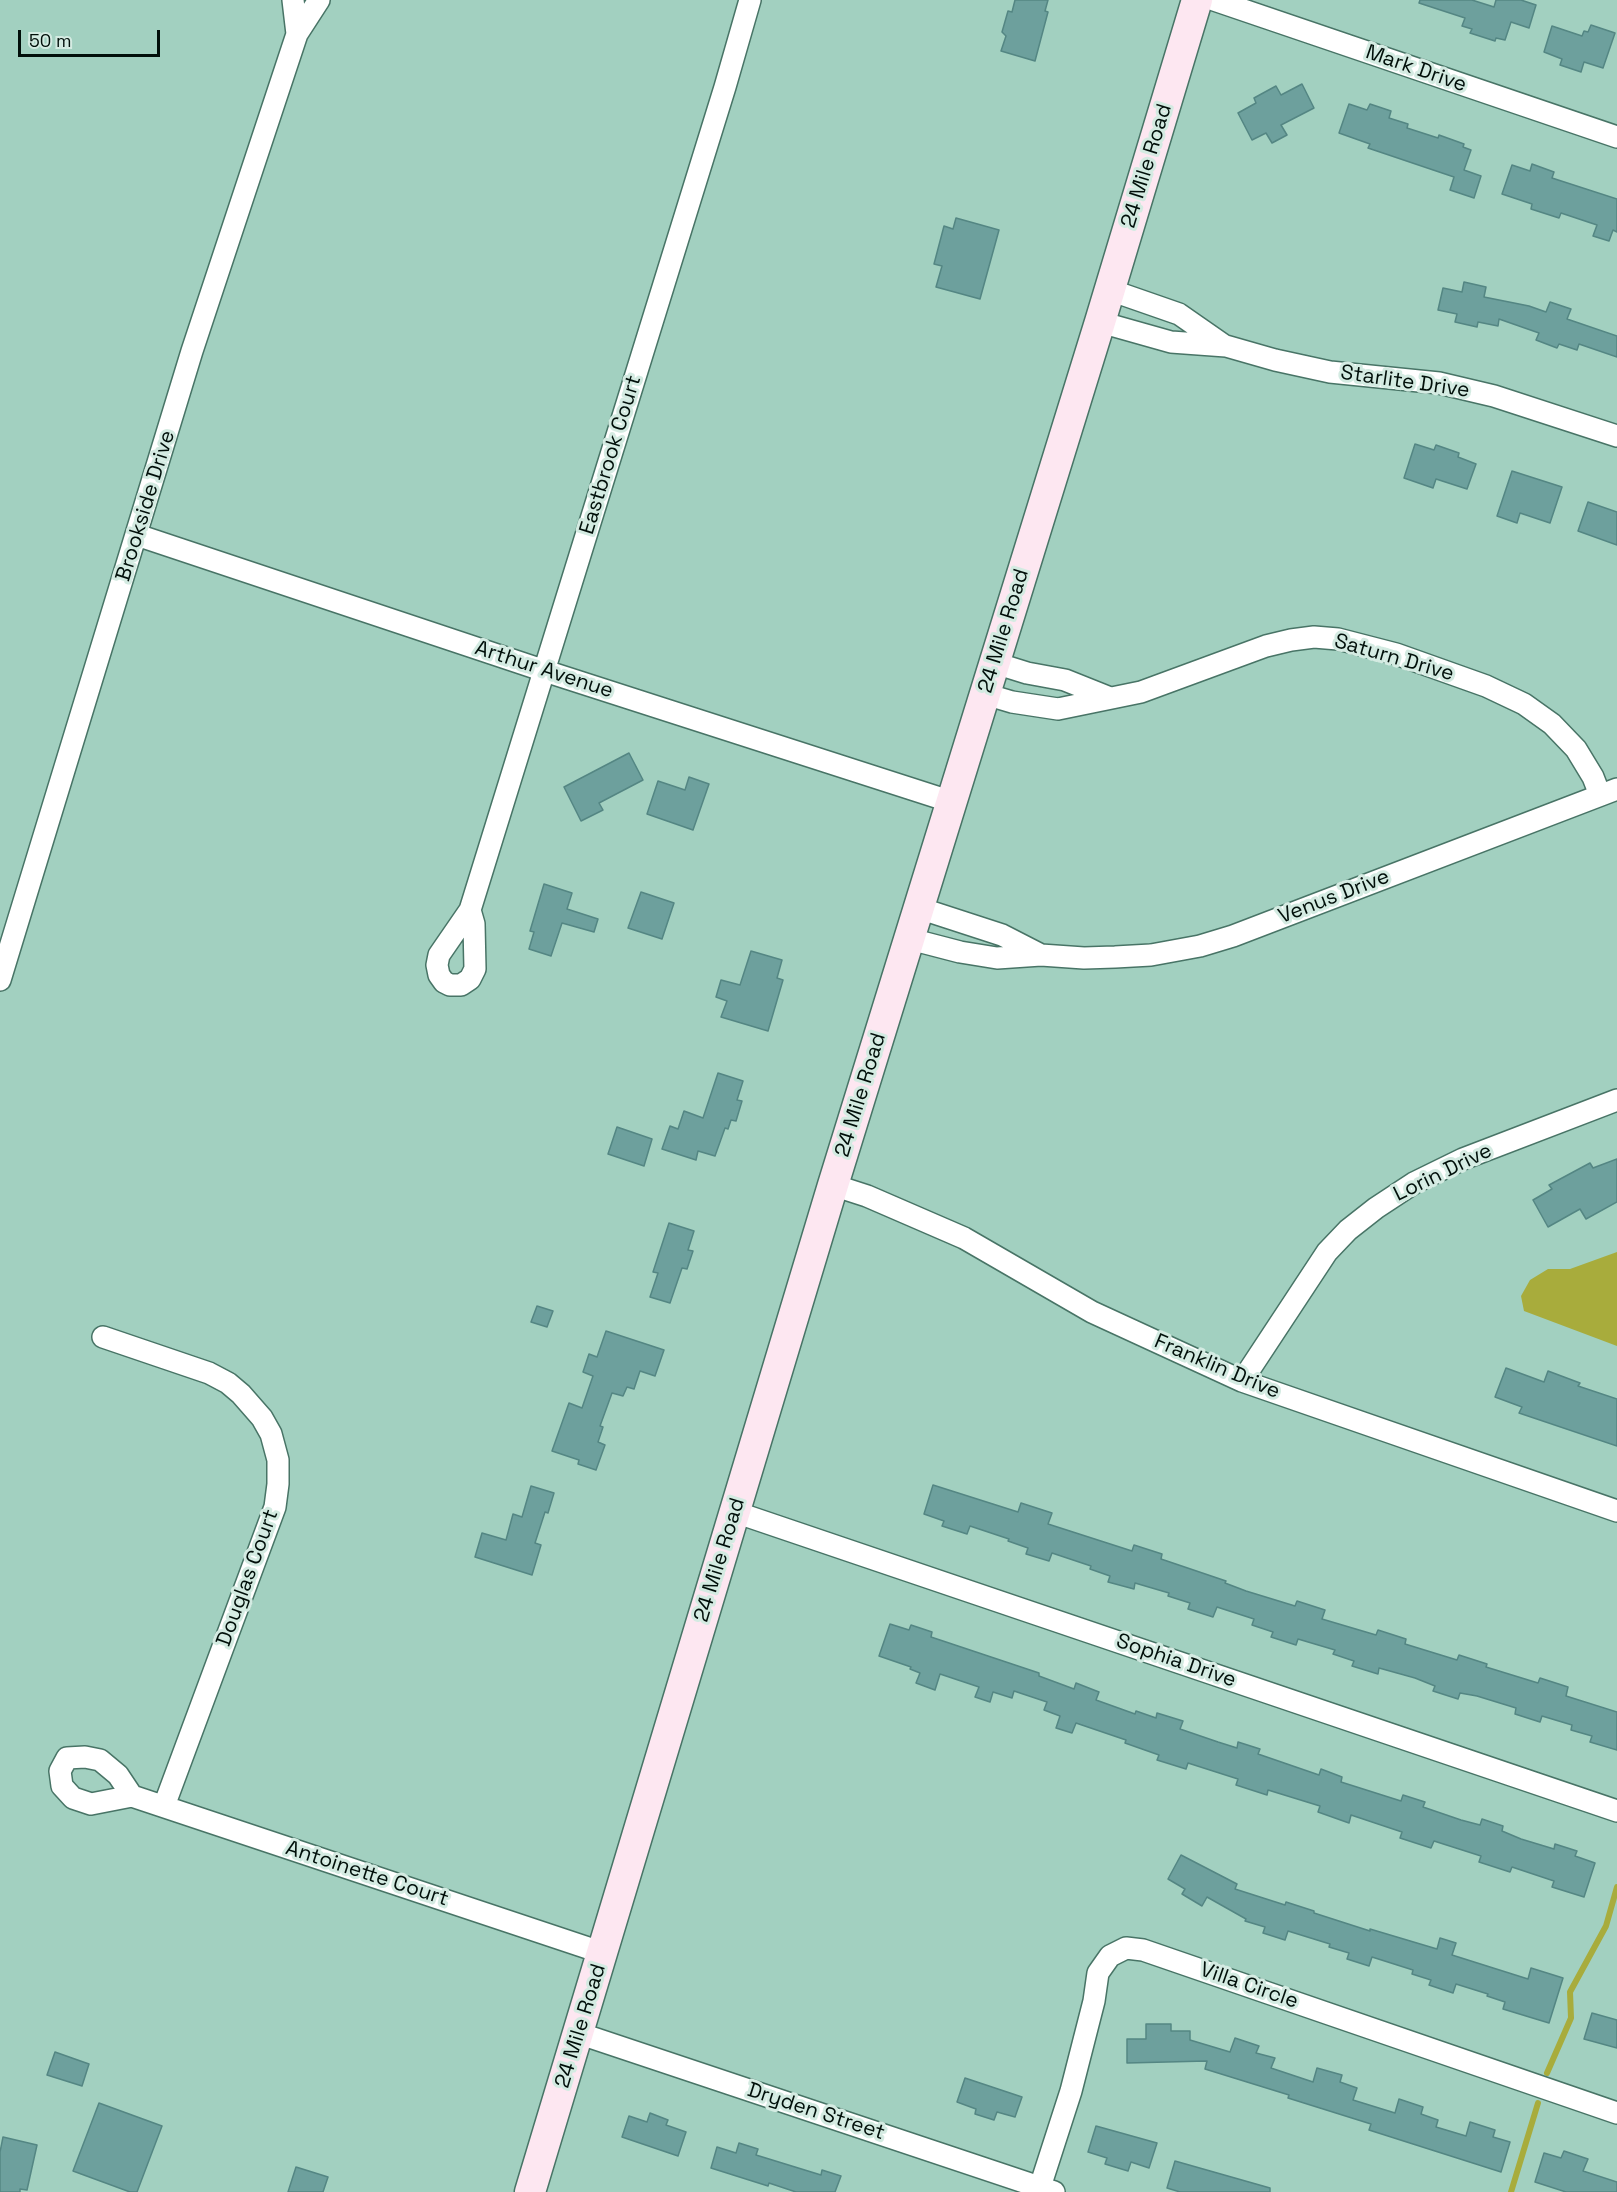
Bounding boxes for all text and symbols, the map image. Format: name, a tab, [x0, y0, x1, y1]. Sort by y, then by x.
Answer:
scale bar	[21, 18, 164, 56]
text: 50 m	[29, 29, 71, 52]
street label: Mark Drive	[1362, 40, 1470, 98]
street label: 24 Mile Road	[1116, 101, 1178, 231]
street label: Starlite Drive	[1339, 360, 1471, 404]
street label: Eastbrook Court	[575, 372, 647, 538]
street label: Brookside Drive	[111, 428, 181, 584]
street label: 24 Mile Road	[973, 566, 1035, 696]
street label: Saturn Drive	[1331, 629, 1457, 687]
street label: Arthur Avenue	[472, 636, 616, 704]
street label: Venus Drive	[1275, 864, 1393, 930]
street label: 24 Mile Road	[830, 1030, 892, 1160]
street label: Lorin Drive	[1390, 1138, 1496, 1208]
street label: Franklin Drive	[1150, 1329, 1284, 1405]
street label: 24 Mile Road	[689, 1495, 751, 1625]
street label: Douglas Court	[212, 1506, 284, 1650]
street label: Sophia Drive	[1113, 1629, 1239, 1693]
street label: Antoinette Court	[282, 1836, 452, 1912]
street label: Villa Circle	[1197, 1957, 1301, 2015]
street label: 24 Mile Road	[550, 1961, 612, 2091]
street label: Dryden Street	[744, 2078, 888, 2146]

